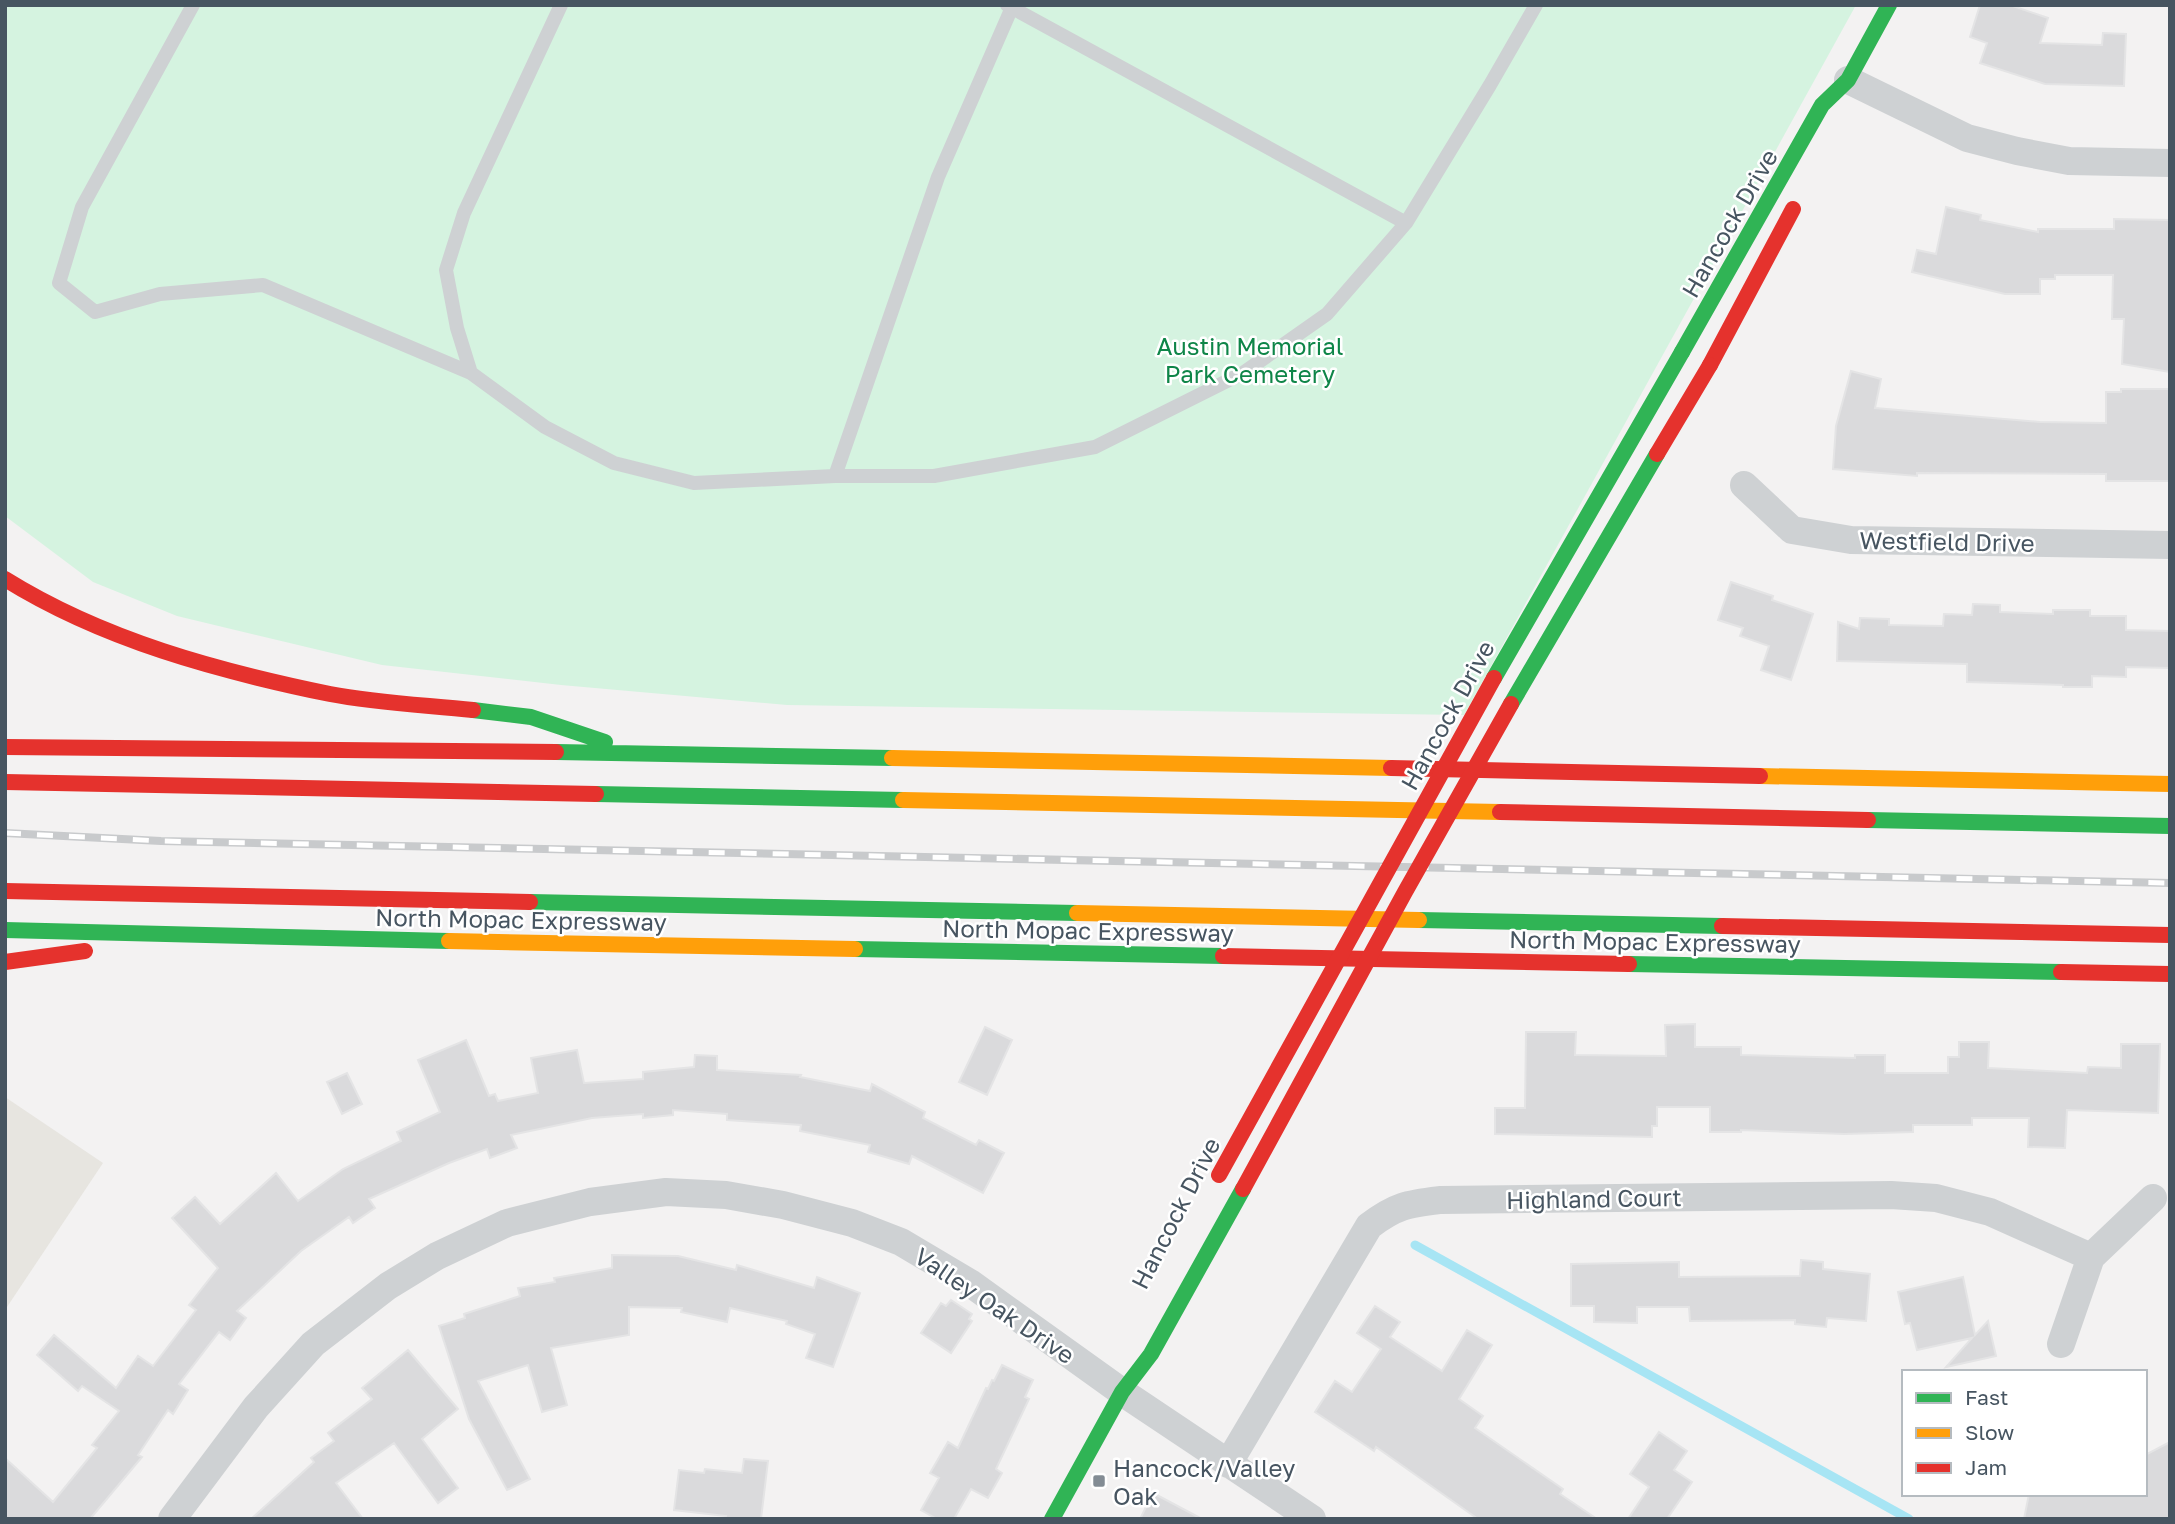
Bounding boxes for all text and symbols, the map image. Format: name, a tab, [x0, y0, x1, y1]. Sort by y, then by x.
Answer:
street label: Hancock Drive	[1675, 144, 1783, 302]
park label: Austin Memorial Park Cemetery	[1157, 331, 1343, 388]
street label: Westfield Drive	[1859, 525, 2035, 557]
street label: Hancock Drive	[1394, 635, 1500, 795]
street label: North Mopac Expressway	[375, 902, 667, 936]
street label: North Mopac Expressway	[942, 913, 1234, 947]
street label: North Mopac Expressway	[1509, 924, 1801, 958]
street label: Hancock Drive	[1124, 1132, 1226, 1294]
street label: Highland Court	[1506, 1182, 1682, 1214]
street label: Valley Oak Drive	[910, 1241, 1080, 1369]
legend	[1902, 1370, 2147, 1496]
text: Fast	[1965, 1384, 2008, 1410]
text: Slow	[1965, 1419, 2014, 1445]
place label: Hancock/Valley Oak	[1113, 1453, 1295, 1510]
text: Jam	[1965, 1454, 2007, 1480]
marker: Hancock/Valley Oak	[1091, 1473, 1107, 1489]

